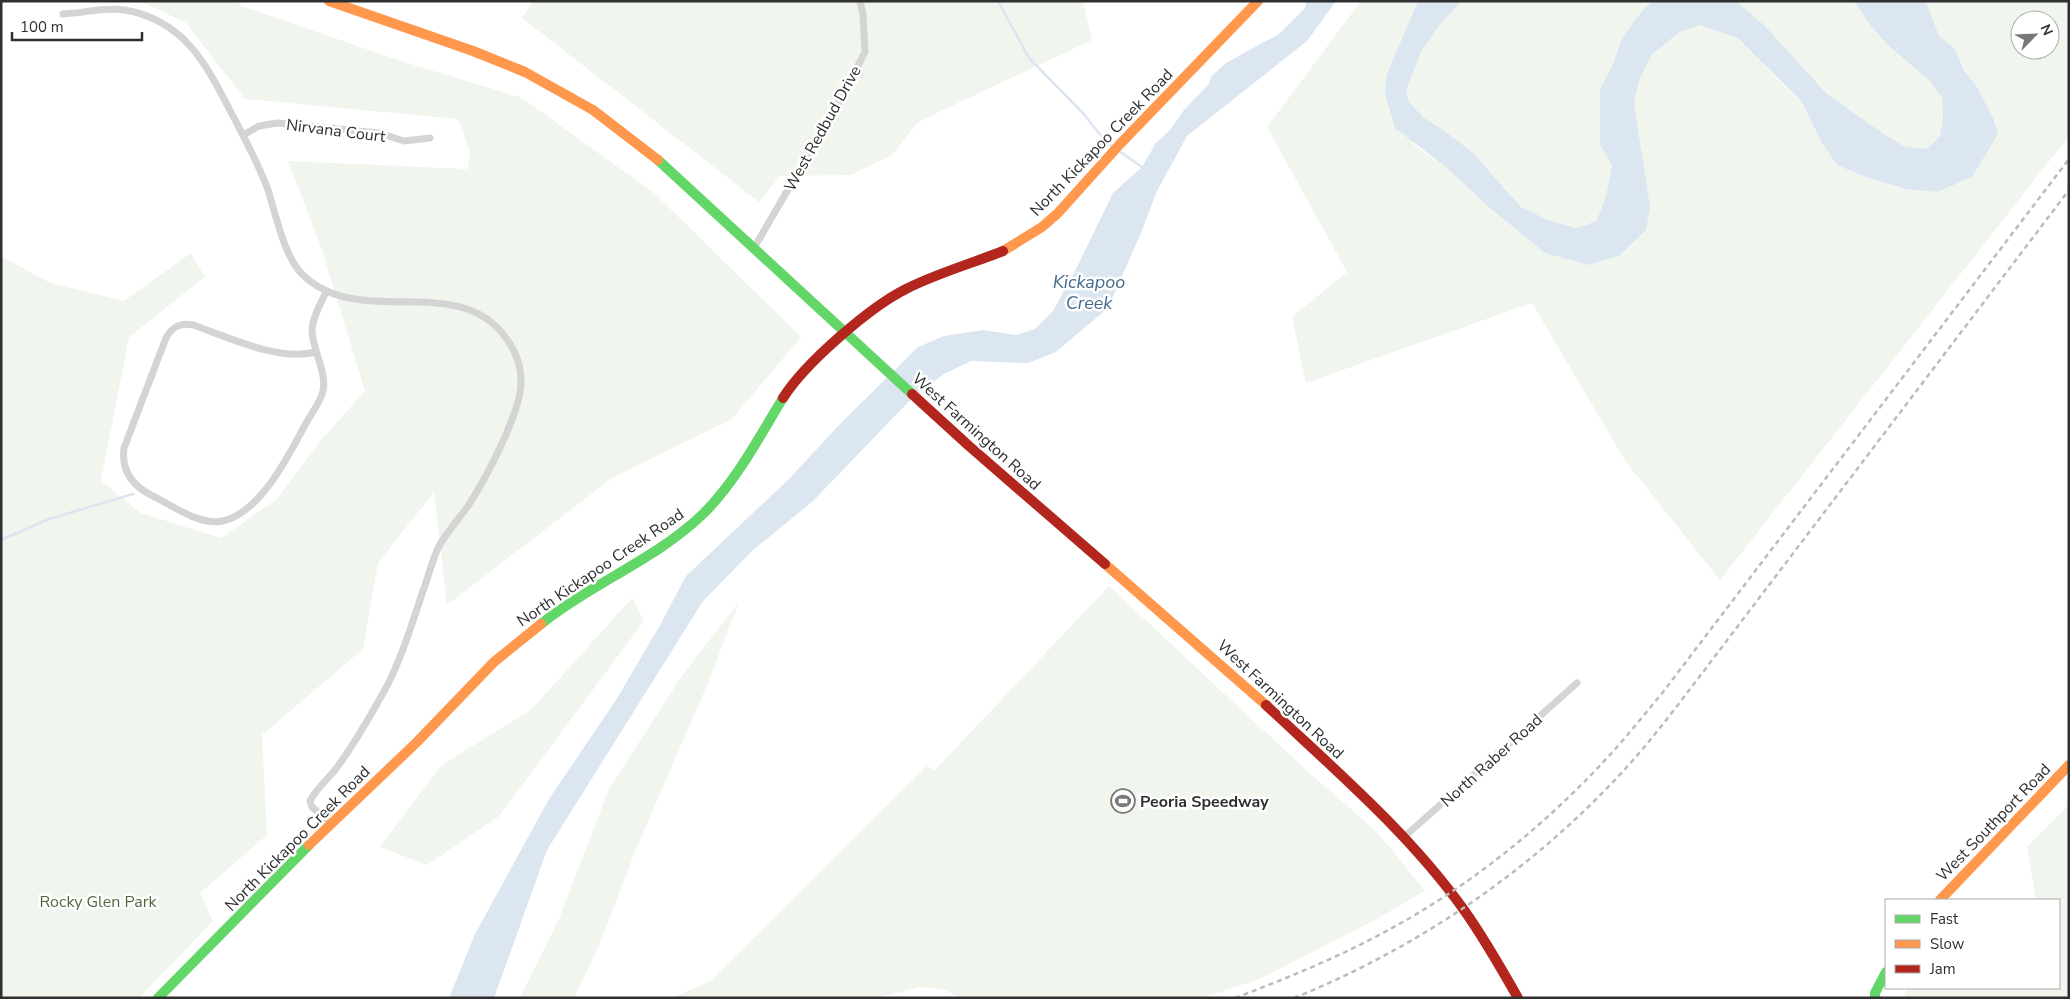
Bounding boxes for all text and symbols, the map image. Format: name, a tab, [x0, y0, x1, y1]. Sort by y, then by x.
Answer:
scale bar	[12, 10, 142, 42]
north arrow	[2010, 10, 2060, 60]
text: 100 m	[20, 17, 64, 37]
text: N	[2036, 21, 2057, 39]
street label: West Redbud Drive	[779, 62, 867, 195]
street label: North Kickapoo Creek Road	[1025, 64, 1178, 221]
street label: Nirvana Court	[285, 114, 387, 148]
water label: Kickapoo Creek	[1053, 270, 1125, 315]
street label: West Farmington Road	[907, 368, 1045, 495]
street label: North Kickapoo Creek Road	[513, 504, 688, 632]
street label: West Farmington Road	[1212, 635, 1348, 764]
street label: North Raber Road	[1436, 709, 1547, 812]
street label: West Southport Road	[1932, 759, 2056, 887]
street label: North Kickapoo Creek Road	[220, 761, 375, 916]
sports icon: Peoria Speedway	[1110, 788, 1136, 814]
place label: Peoria Speedway	[1140, 791, 1269, 813]
park label: Rocky Glen Park	[40, 891, 157, 913]
legend	[1885, 899, 2060, 989]
text: Fast	[1930, 909, 1959, 929]
text: Slow	[1930, 934, 1965, 954]
text: Jam	[1929, 959, 1956, 979]

